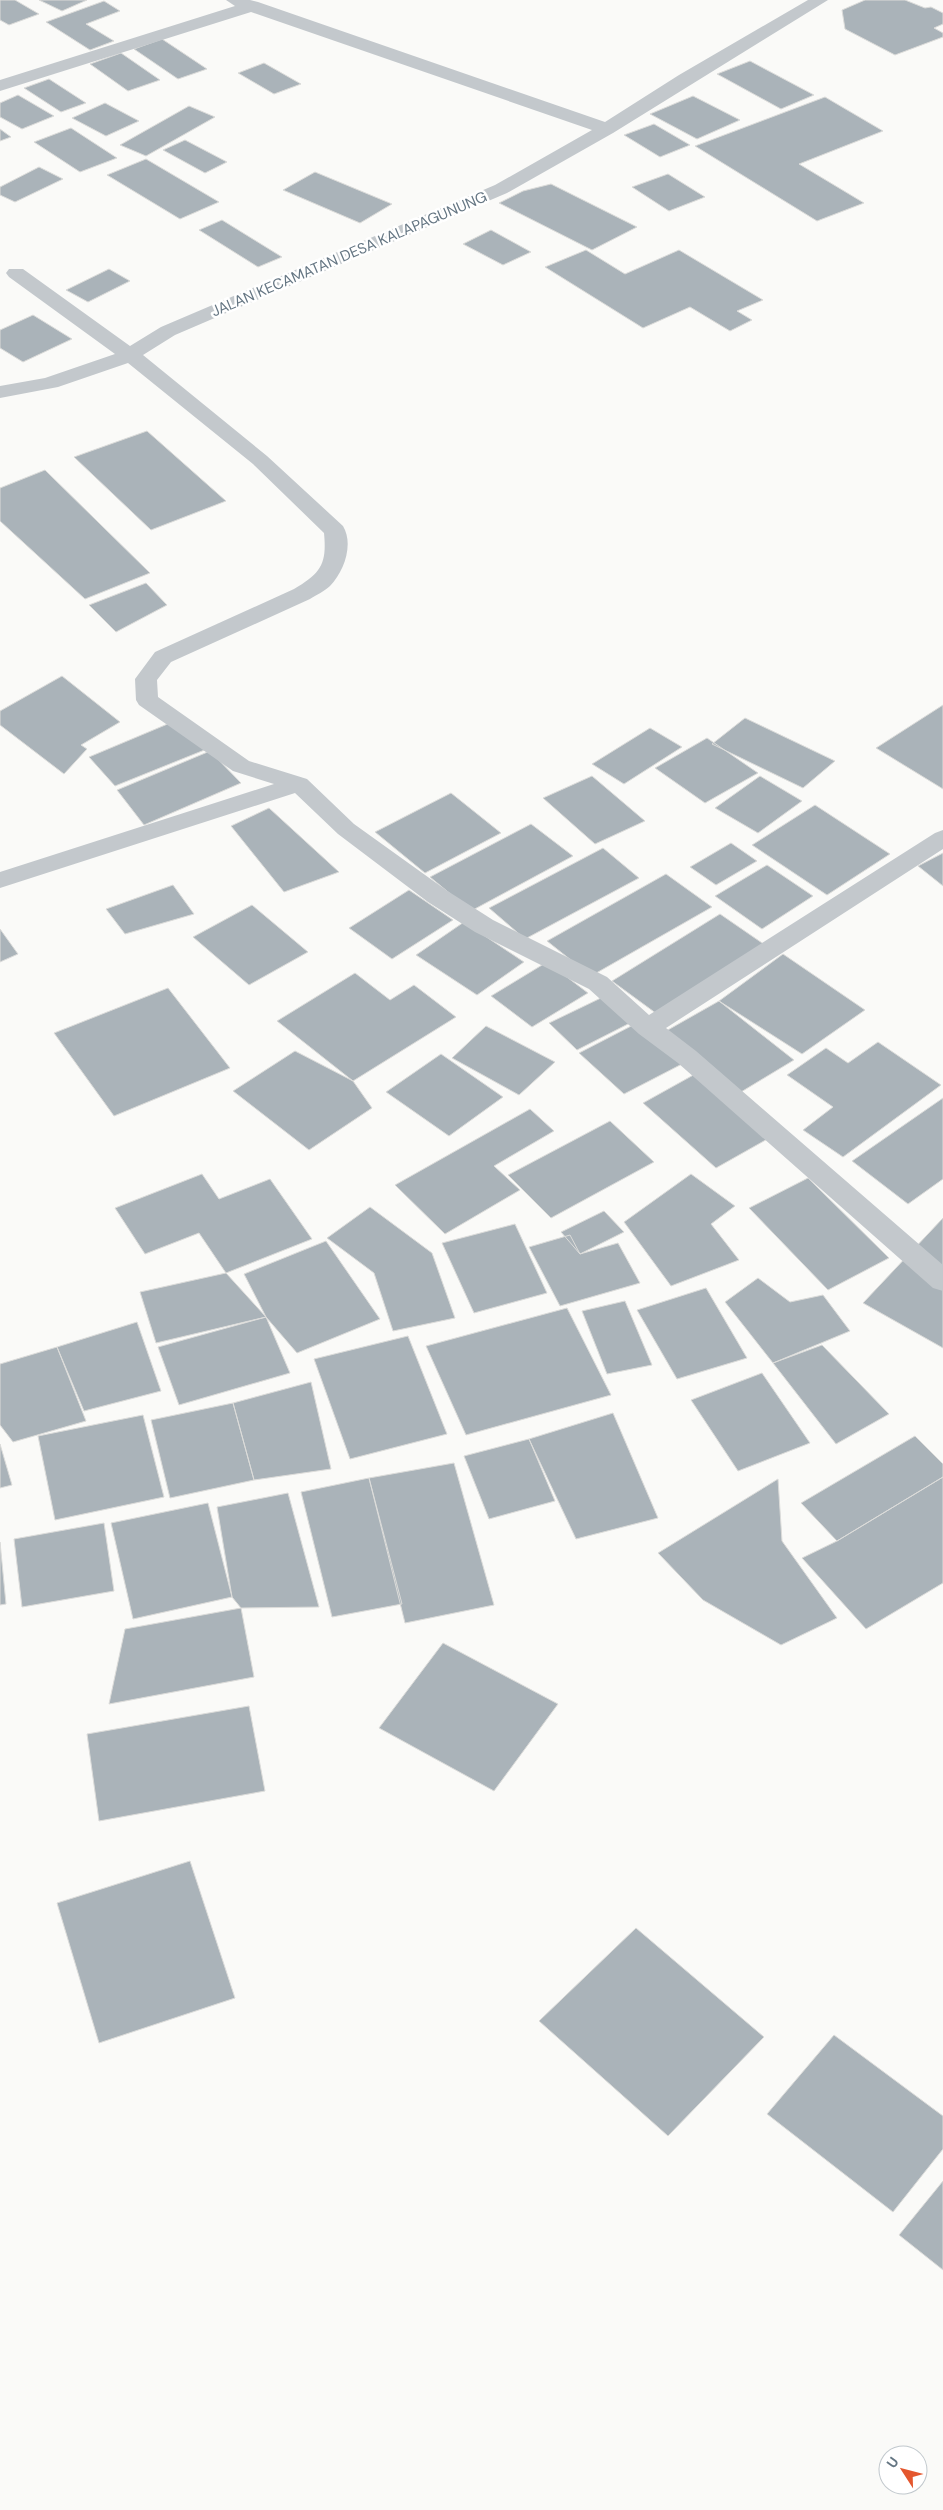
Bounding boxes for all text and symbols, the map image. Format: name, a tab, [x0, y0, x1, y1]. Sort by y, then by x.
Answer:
street label: JALAN KECAMATAN DESA KALAPAGUNUNG	[208, 187, 490, 321]
north arrow	[878, 2445, 928, 2495]
text: U	[882, 2453, 903, 2472]

